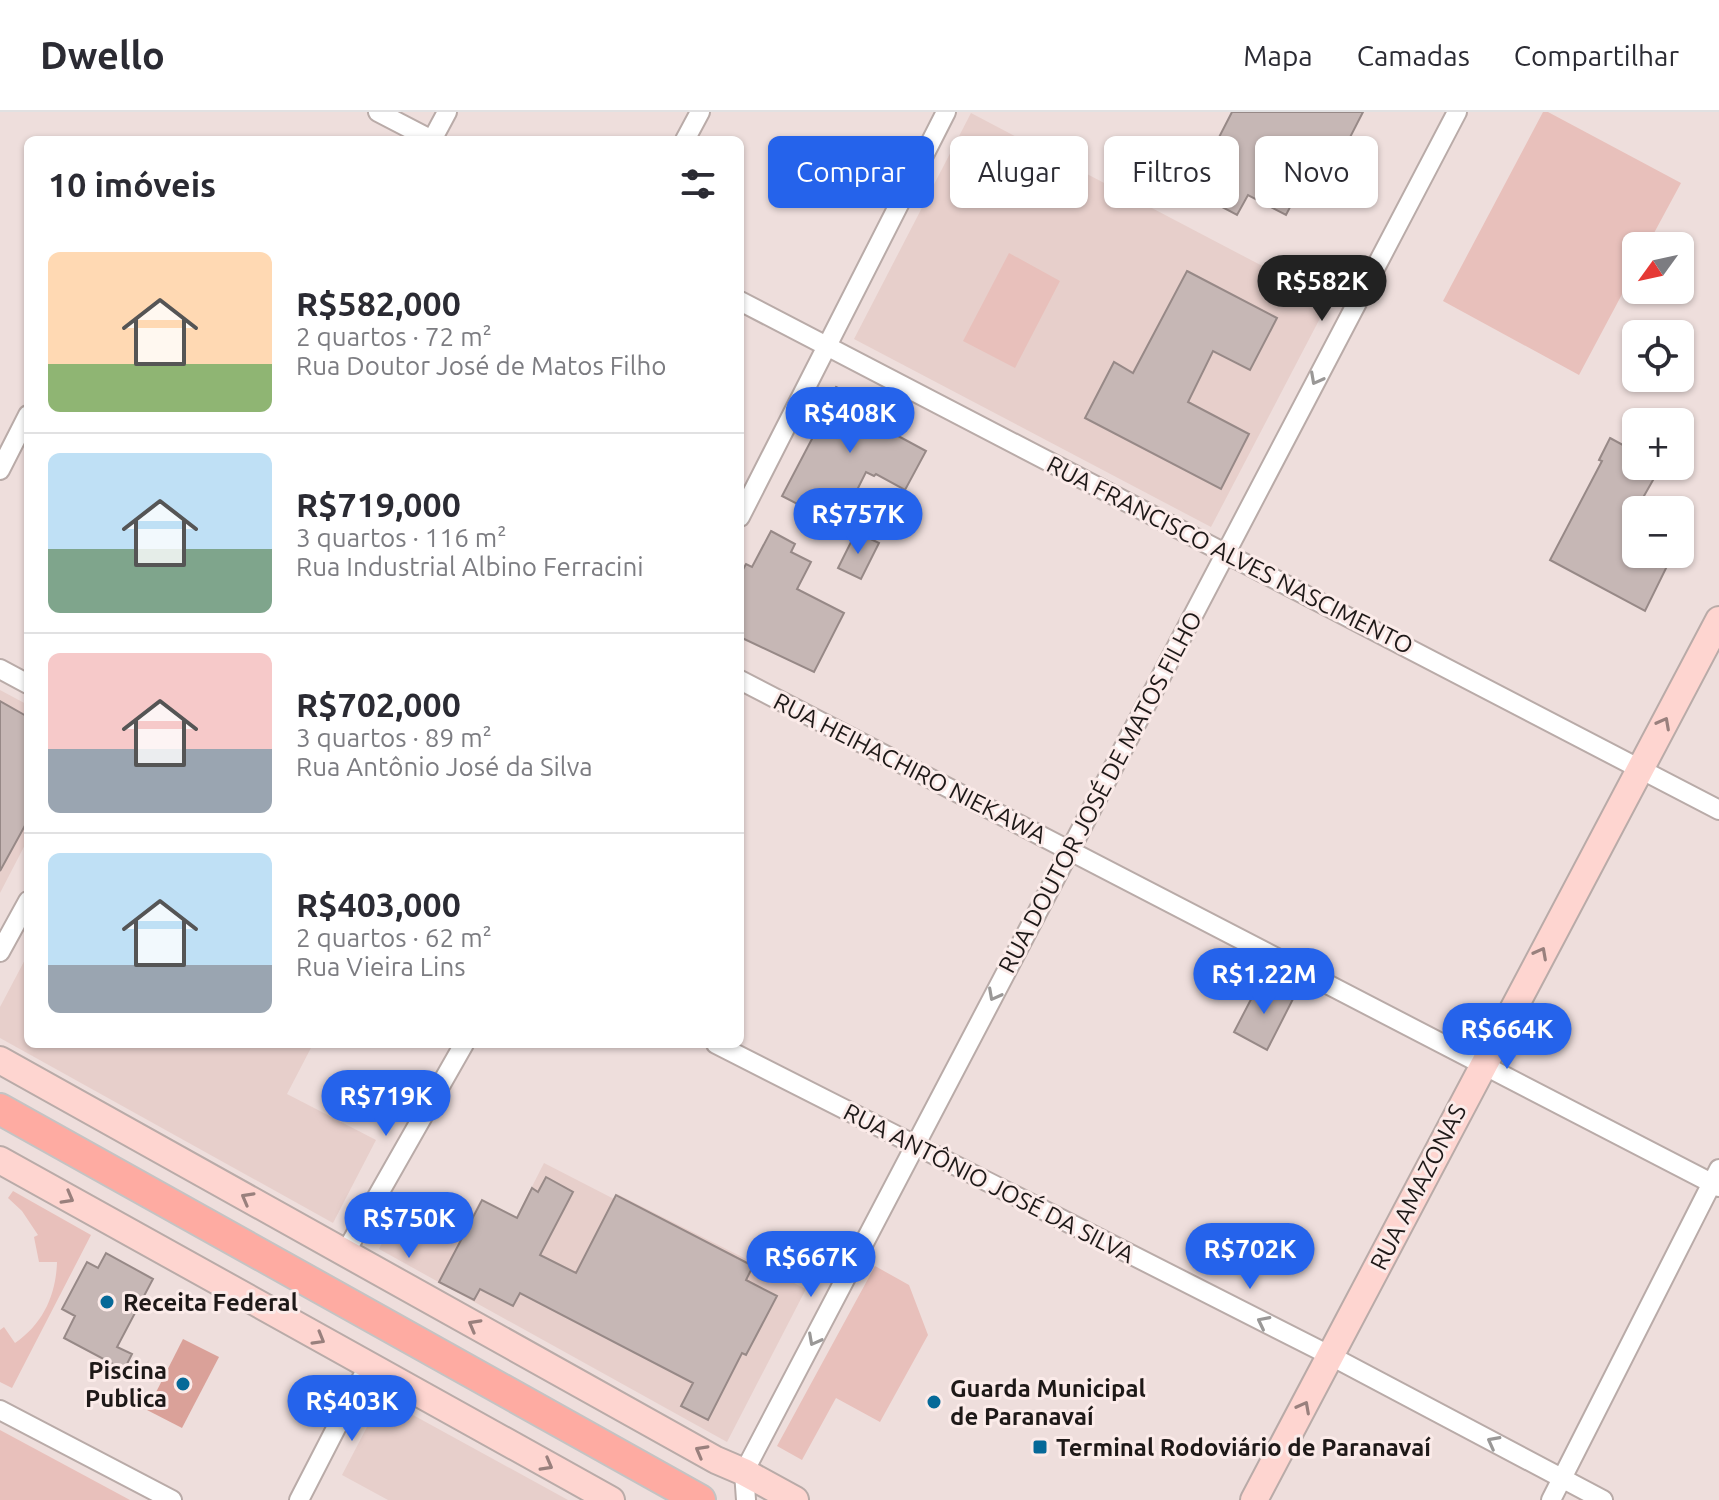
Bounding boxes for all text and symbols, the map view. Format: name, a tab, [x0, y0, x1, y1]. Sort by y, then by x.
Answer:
text: Dwello	[40, 34, 165, 76]
text: Mapa	[1243, 40, 1313, 71]
text: Camadas	[1357, 40, 1470, 71]
text: Compartilhar	[1514, 40, 1679, 71]
chip: Comprar	[768, 136, 934, 208]
chip: Alugar	[950, 136, 1088, 208]
chip: Filtros	[1104, 136, 1239, 208]
chip: Novo	[1255, 136, 1378, 208]
icon: filters	[676, 162, 720, 206]
text: 10 imóveis	[48, 165, 216, 203]
north arrow	[1622, 232, 1694, 304]
map controls	[1622, 232, 1694, 568]
pin: R$582K	[1257, 255, 1387, 323]
text: R$582K	[1275, 266, 1369, 295]
icon: home	[112, 284, 208, 380]
text: R$582,000	[296, 284, 461, 322]
button: locate	[1622, 320, 1694, 392]
text: 2 quartos · 72 m²	[296, 322, 492, 351]
text: Rua Doutor José de Matos Filho	[296, 351, 667, 380]
one-way arrow	[1311, 371, 1326, 386]
pin: R$408K	[785, 387, 915, 455]
text: R$408K	[803, 398, 897, 427]
button: +	[1622, 408, 1694, 480]
street label: RUA FRANCISCO ALVES NASCIMENTO	[1042, 450, 1418, 660]
icon: home	[112, 485, 208, 581]
text: R$719,000	[296, 485, 461, 523]
pin: R$757K	[793, 488, 923, 556]
button: −	[1622, 496, 1694, 568]
text: R$757K	[811, 499, 905, 528]
text: 3 quartos · 116 m²	[296, 523, 507, 552]
text: Rua Industrial Albino Ferracini	[296, 552, 644, 581]
street label: RUA DOUTOR JOSÉ DE MATOS FILHO	[992, 606, 1207, 977]
icon: home	[112, 685, 208, 781]
text: R$702,000	[296, 685, 461, 723]
street label: RUA HEIHACHIRO NIEKAWA	[769, 687, 1051, 849]
one-way arrow	[1654, 717, 1669, 732]
text: 3 quartos · 89 m²	[296, 723, 492, 752]
text: Rua Antônio José da Silva	[296, 752, 593, 781]
icon: home	[112, 885, 208, 981]
text: R$403,000	[296, 885, 461, 923]
text: 2 quartos · 62 m²	[296, 923, 492, 952]
one-way arrow	[1532, 947, 1547, 961]
pin: R$1.22M	[1190, 948, 1338, 1016]
text: Rua Vieira Lins	[296, 952, 466, 981]
text: R$1.22M	[1211, 959, 1317, 988]
one-way arrow	[989, 986, 1004, 1001]
pin: R$664K	[1442, 1003, 1572, 1071]
text: R$664K	[1460, 1014, 1554, 1043]
pin: R$719K	[321, 1070, 451, 1138]
text: R$719K	[339, 1081, 433, 1110]
street label: RUA ANTÔNIO JOSÉ DA SILVA	[839, 1097, 1140, 1268]
street label: RUA AMAZONAS	[1365, 1100, 1471, 1274]
one-way arrow	[59, 1188, 74, 1204]
one-way arrow	[241, 1192, 256, 1208]
pin: R$750K	[344, 1192, 474, 1260]
text: R$750K	[362, 1203, 456, 1232]
pin: R$702K	[1185, 1223, 1315, 1291]
pin: R$667K	[746, 1231, 876, 1299]
text: R$702K	[1203, 1234, 1297, 1263]
text: R$667K	[764, 1242, 858, 1271]
place label: Receita Federal	[123, 1289, 298, 1316]
marker: Receita Federal	[98, 1293, 116, 1311]
one-way arrow	[1256, 1316, 1271, 1331]
one-way arrow	[468, 1319, 483, 1335]
one-way arrow	[311, 1329, 325, 1345]
one-way arrow	[808, 1331, 823, 1346]
place label: Piscina Publica	[85, 1357, 167, 1412]
marker: Piscina Publica	[174, 1375, 192, 1393]
pin: R$403K	[287, 1375, 417, 1443]
place label: Guarda Municipal de Paranavaí	[950, 1375, 1146, 1430]
text: R$403K	[305, 1386, 399, 1415]
marker: Guarda Municipal de Paranavaí	[925, 1393, 943, 1411]
one-way arrow	[1295, 1400, 1310, 1415]
place label: Terminal Rodoviário de Paranavaí	[1056, 1434, 1431, 1461]
one-way arrow	[1487, 1437, 1502, 1452]
marker: Terminal Rodoviário de Paranavaí	[1031, 1438, 1049, 1456]
one-way arrow	[695, 1445, 710, 1461]
one-way arrow	[538, 1455, 553, 1471]

